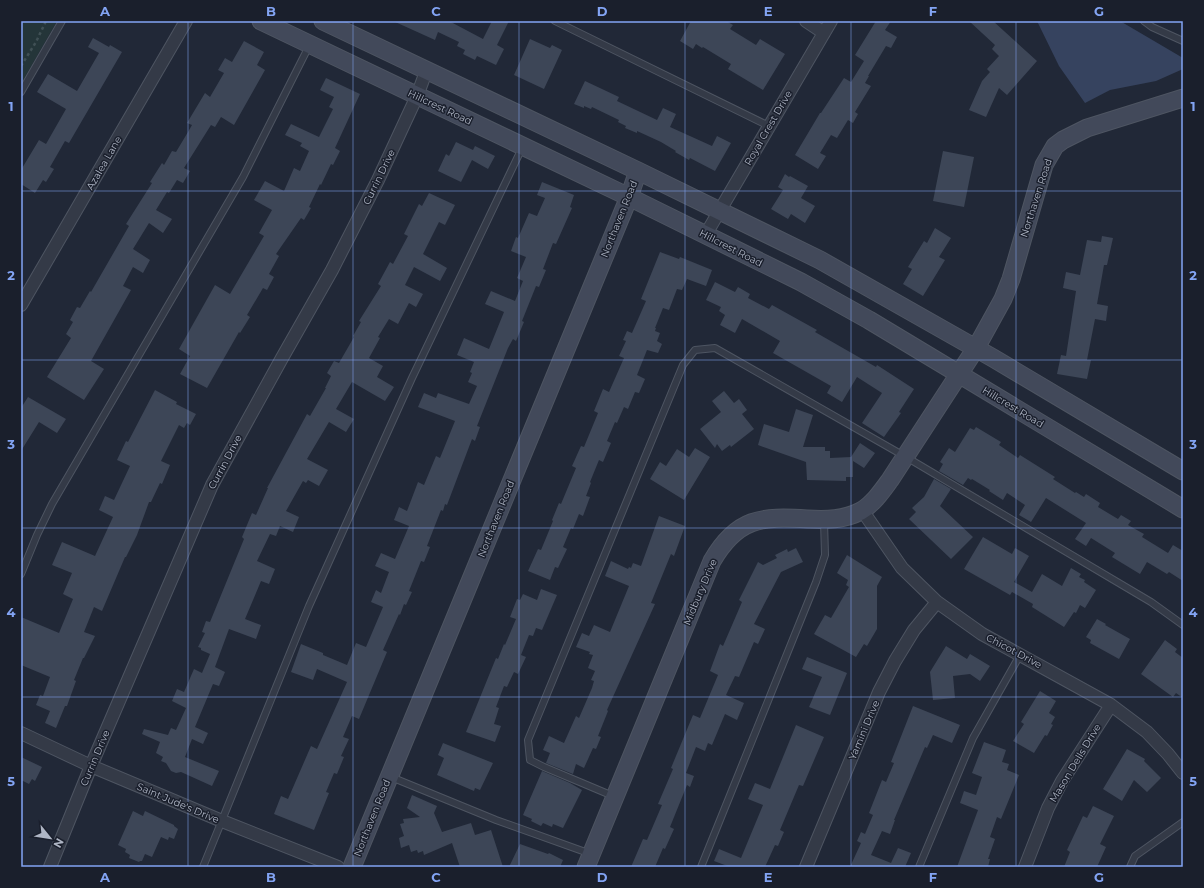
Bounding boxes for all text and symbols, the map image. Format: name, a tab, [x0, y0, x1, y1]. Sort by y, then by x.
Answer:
text: A	[99, 3, 111, 19]
text: B	[266, 3, 276, 19]
text: C	[431, 3, 441, 19]
text: D	[597, 3, 608, 19]
text: E	[764, 3, 773, 19]
text: F	[929, 3, 937, 19]
text: G	[1094, 3, 1104, 19]
street label: Hillcrest Road	[406, 86, 474, 128]
street label: Royal Crest Drive	[741, 88, 795, 168]
text: 1	[8, 98, 14, 114]
text: 1	[1190, 98, 1196, 114]
street label: Azalea Lane	[83, 134, 125, 192]
street label: Currin Drive	[360, 147, 398, 207]
street label: Northaven Road	[1017, 157, 1055, 239]
street label: Northaven Road	[598, 179, 640, 259]
street label: Hillcrest Road	[697, 226, 765, 270]
text: 2	[7, 267, 15, 283]
text: 2	[1189, 267, 1197, 283]
street label: Hillcrest Road	[980, 384, 1046, 430]
street label: Currin Drive	[205, 433, 245, 491]
text: 3	[6, 436, 15, 452]
text: 3	[1188, 436, 1197, 452]
street label: Northaven Road	[475, 479, 517, 559]
street label: Midbury Drive	[680, 557, 720, 627]
text: 4	[7, 604, 16, 620]
text: 4	[1189, 604, 1198, 620]
street label: Chicot Drive	[984, 631, 1044, 671]
street label: Yamini Drive	[846, 698, 882, 762]
street label: Mason Dells Drive	[1046, 721, 1104, 805]
street label: Currin Drive	[77, 728, 113, 788]
text: 5	[7, 773, 15, 789]
text: 5	[1189, 773, 1197, 789]
street label: Northaven Road	[351, 778, 393, 858]
street label: Saint Jude's Drive	[135, 780, 221, 826]
north arrow	[30, 818, 70, 858]
text: N	[50, 836, 67, 850]
text: A	[99, 869, 111, 885]
text: B	[266, 869, 276, 885]
text: C	[431, 869, 441, 885]
text: D	[597, 869, 608, 885]
text: E	[764, 869, 773, 885]
text: F	[929, 869, 937, 885]
text: G	[1094, 869, 1104, 885]

